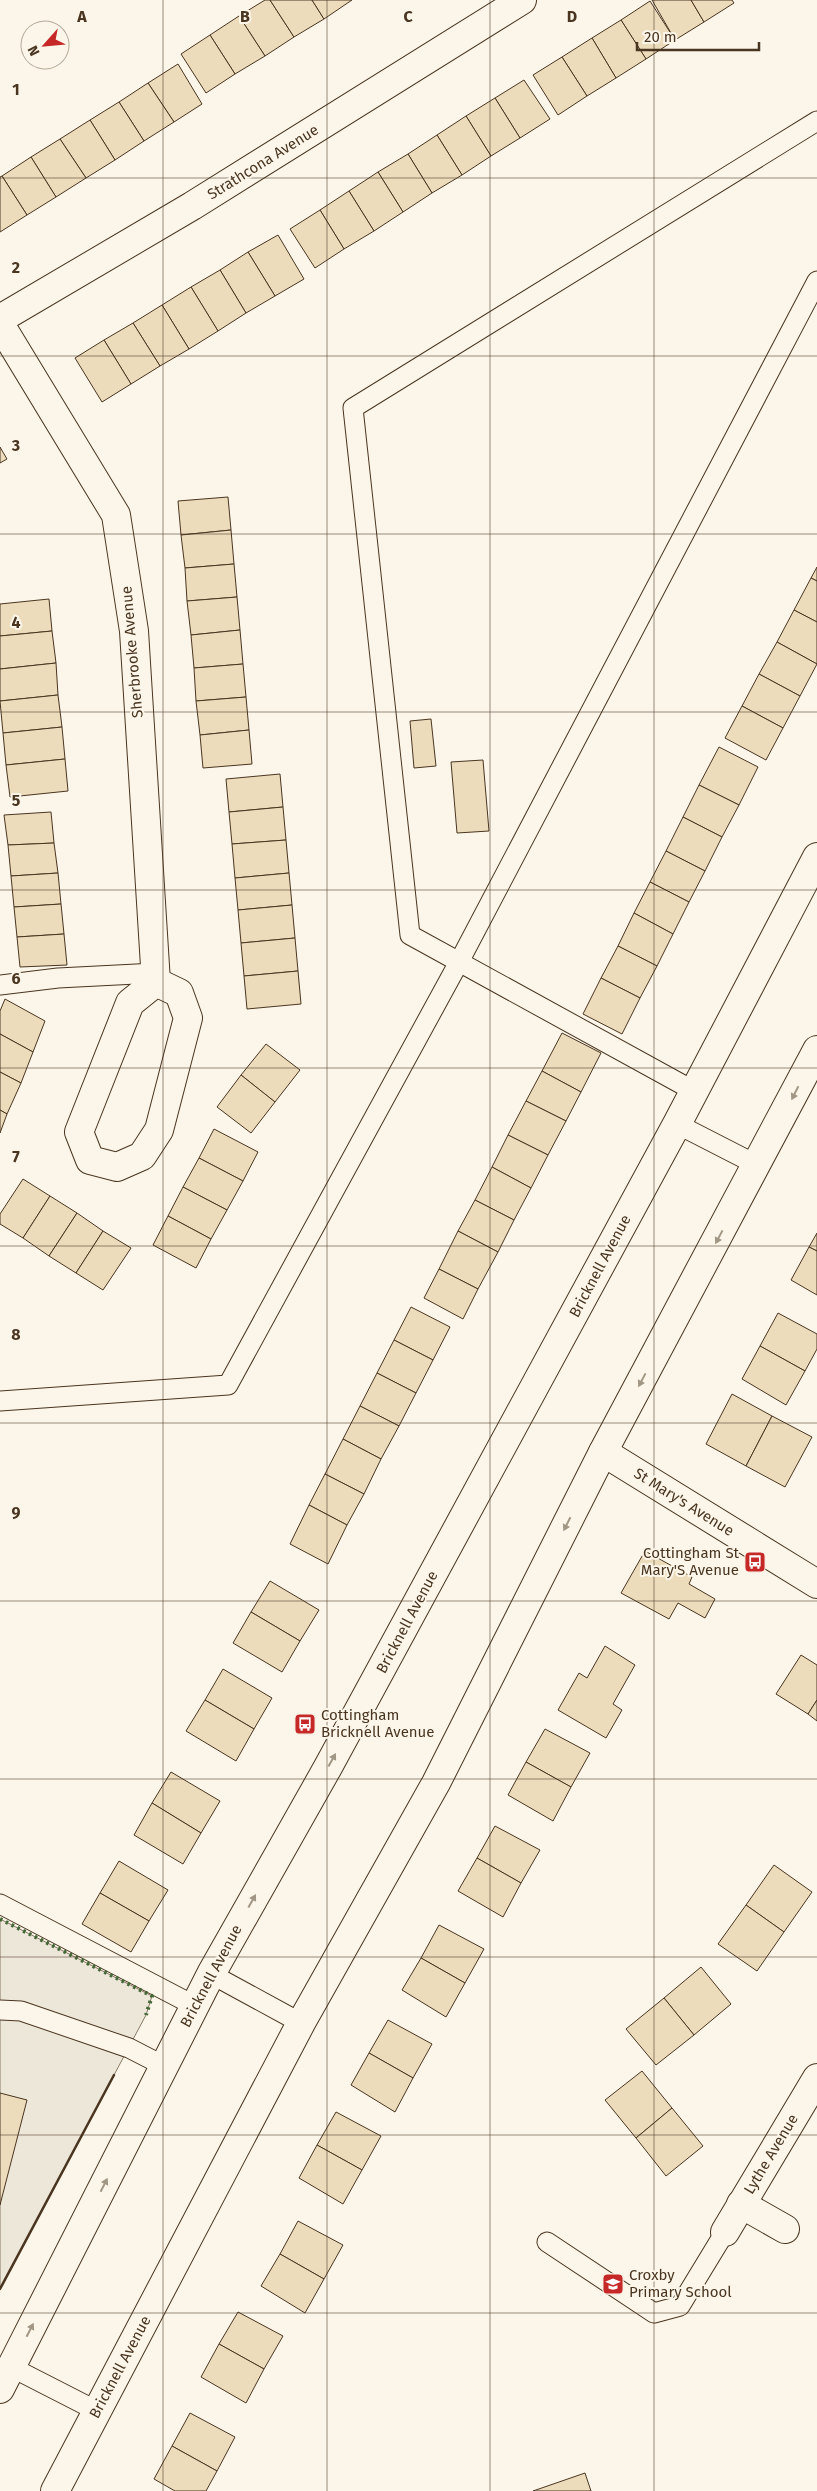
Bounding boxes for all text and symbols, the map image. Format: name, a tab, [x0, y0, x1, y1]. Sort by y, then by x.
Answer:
text: A	[76, 7, 87, 26]
text: B	[240, 7, 250, 26]
text: C	[403, 7, 413, 26]
text: D	[567, 7, 577, 26]
north arrow	[20, 20, 70, 70]
scale bar	[637, 20, 760, 52]
text: 20 m	[644, 28, 677, 46]
text: N	[24, 43, 44, 59]
text: 1	[12, 80, 20, 99]
street label: Strathcona Avenue	[204, 121, 322, 203]
text: 2	[12, 258, 20, 277]
text: 3	[11, 436, 20, 455]
street label: Sherbrooke Avenue	[117, 585, 147, 719]
text: 4	[11, 613, 21, 632]
text: 5	[12, 791, 21, 810]
text: 6	[11, 969, 21, 988]
one-way arrow	[791, 1086, 799, 1100]
text: 7	[12, 1147, 20, 1166]
street label: Bricknell Avenue	[565, 1212, 635, 1320]
one-way arrow	[715, 1230, 723, 1244]
text: 8	[11, 1325, 21, 1344]
one-way arrow	[638, 1373, 646, 1387]
street label: St Mary's Avenue	[631, 1464, 737, 1540]
text: 9	[12, 1503, 21, 1522]
one-way arrow	[563, 1517, 571, 1531]
place label: Cottingham St Mary'S Avenue	[641, 1544, 740, 1579]
bus stop icon: Cottingham St Mary'S Avenue	[743, 1550, 767, 1574]
street label: Bricknell Avenue	[372, 1568, 442, 1676]
place label: Cottingham Bricknell Avenue	[321, 1706, 435, 1741]
bus stop icon: Cottingham Bricknell Avenue	[293, 1712, 317, 1736]
one-way arrow	[328, 1752, 336, 1767]
one-way arrow	[248, 1894, 256, 1909]
street label: Bricknell Avenue	[176, 1922, 246, 2030]
street label: Lythe Avenue	[740, 2111, 802, 2197]
one-way arrow	[100, 2178, 108, 2192]
place label: Croxby Primary School	[629, 2266, 732, 2301]
school or university icon: Croxby Primary School	[601, 2272, 625, 2296]
street label: Bricknell Avenue	[85, 2313, 155, 2421]
one-way arrow	[26, 2323, 34, 2337]

